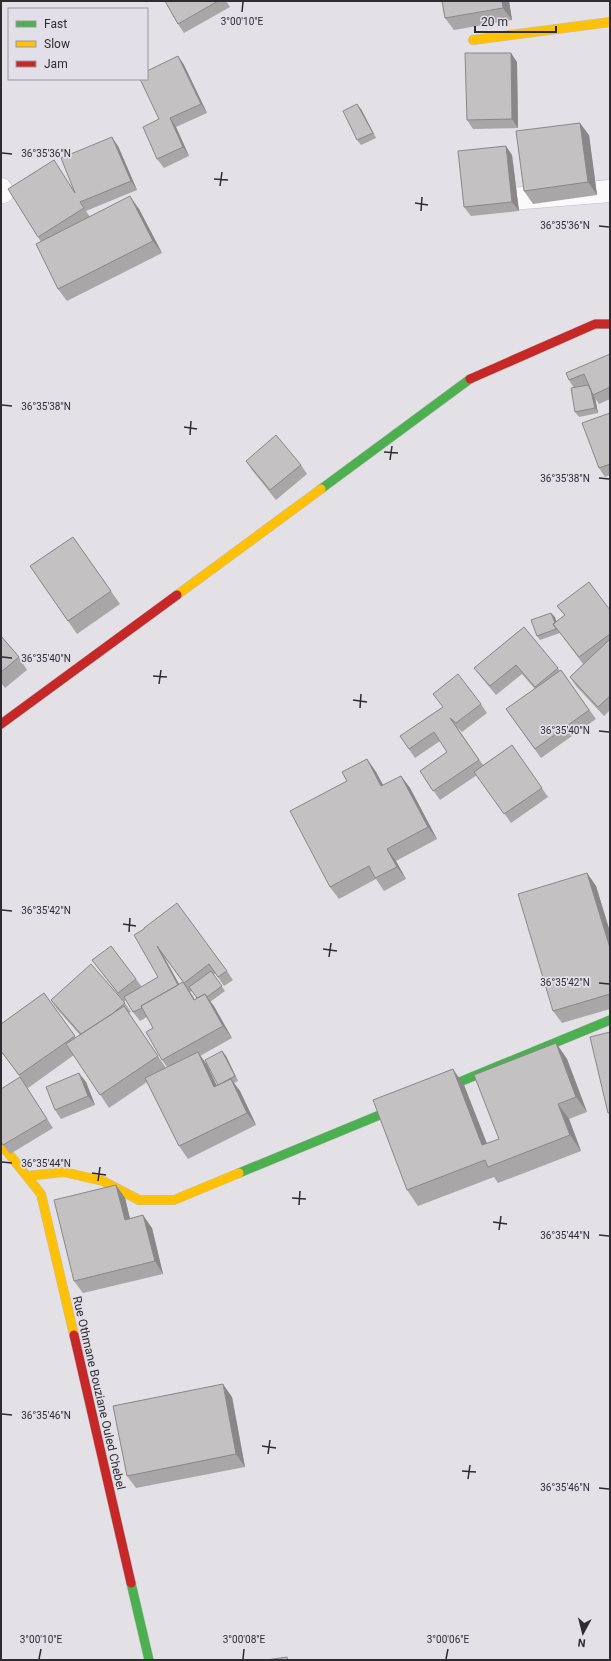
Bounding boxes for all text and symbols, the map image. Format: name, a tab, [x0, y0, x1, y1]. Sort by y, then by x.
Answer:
legend	[8, 8, 148, 80]
scale bar	[475, 8, 556, 34]
text: 20 m	[481, 15, 508, 29]
text: 3°00'10"E	[221, 16, 264, 27]
text: Fast	[44, 17, 67, 31]
text: Slow	[44, 37, 70, 51]
text: Jam	[44, 57, 68, 71]
text: 36°35'36"N	[21, 148, 71, 159]
text: 36°35'36"N	[540, 220, 590, 231]
text: 36°35'38"N	[21, 401, 71, 412]
text: 36°35'38"N	[540, 473, 590, 484]
text: 36°35'40"N	[21, 653, 71, 664]
text: 36°35'40"N	[540, 725, 590, 736]
text: 36°35'42"N	[21, 905, 71, 916]
text: 36°35'42"N	[540, 977, 590, 988]
text: 36°35'44"N	[21, 1158, 71, 1169]
text: 36°35'44"N	[540, 1230, 590, 1241]
street label: Rue Othmane Bouziane Ouled Chebel	[70, 1295, 128, 1491]
text: 36°35'46"N	[21, 1410, 71, 1421]
text: 36°35'46"N	[540, 1482, 590, 1493]
north arrow	[563, 1613, 603, 1653]
text: 3°00'10"E	[20, 1634, 63, 1645]
text: 3°00'08"E	[223, 1634, 266, 1645]
text: 3°00'06"E	[427, 1634, 470, 1645]
text: N	[577, 1635, 586, 1649]

